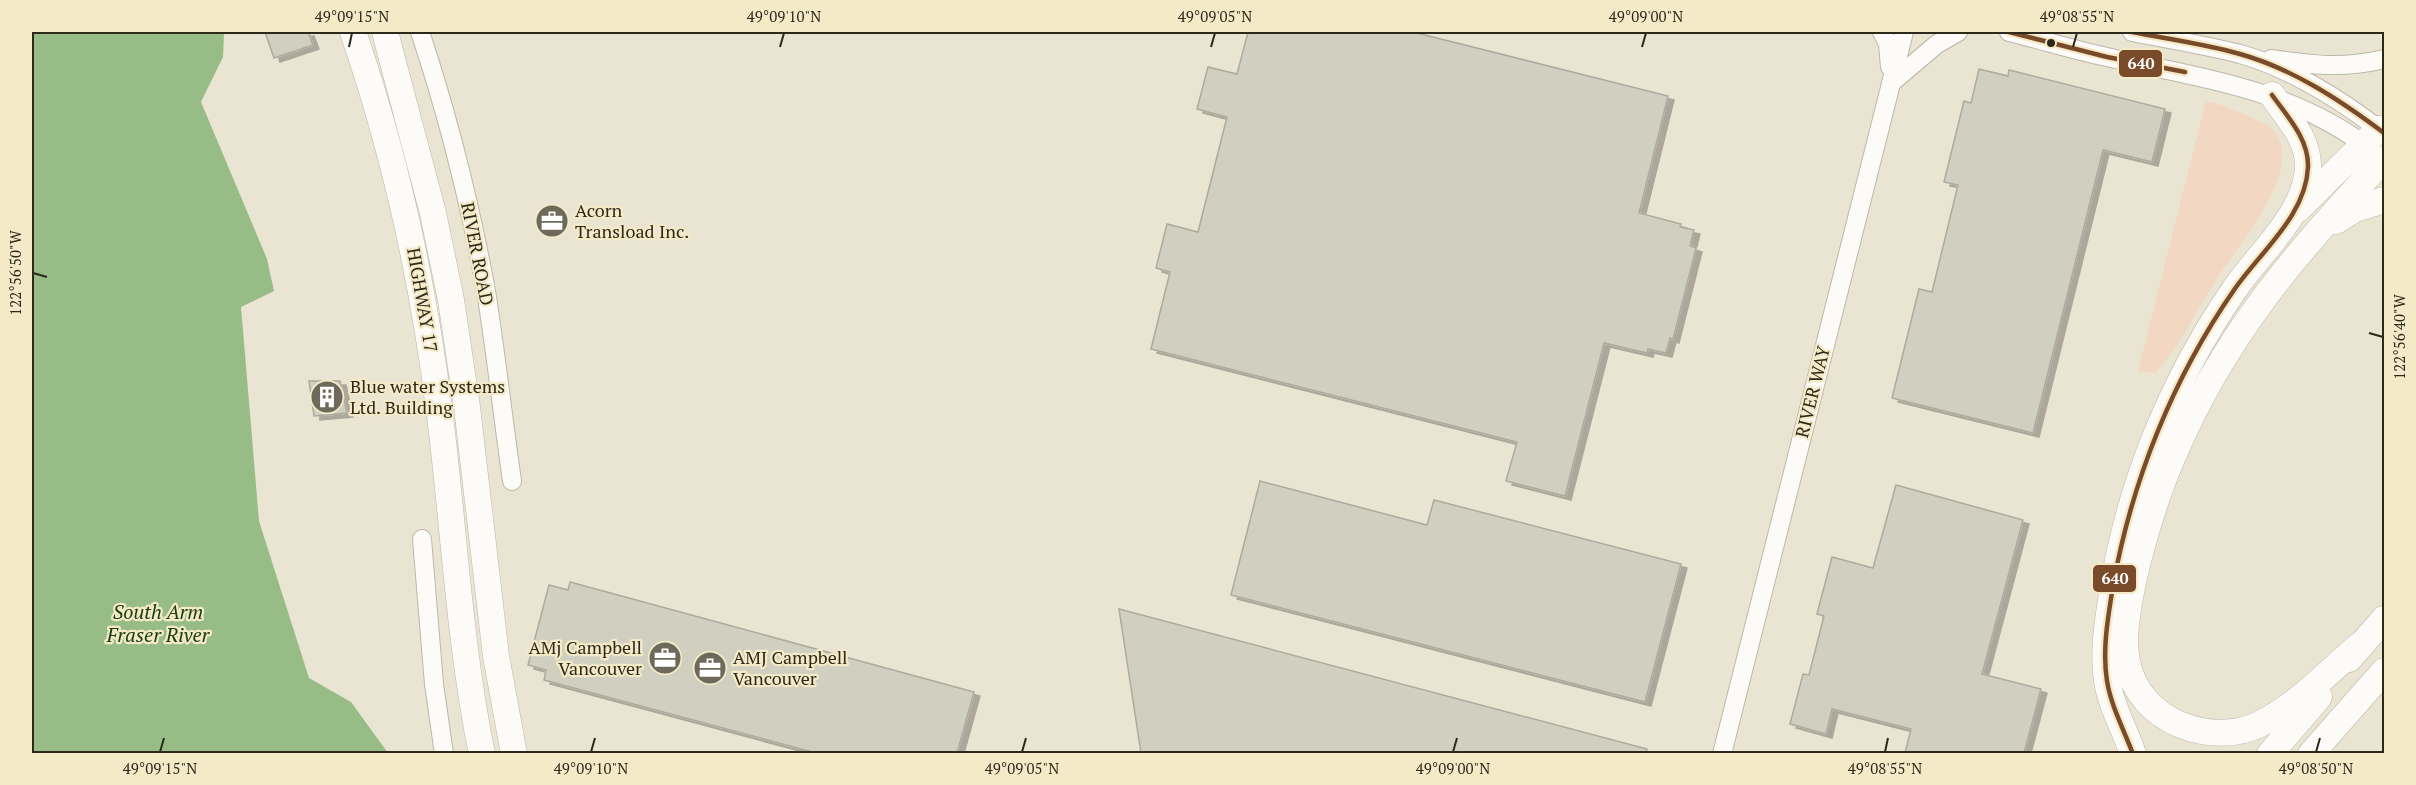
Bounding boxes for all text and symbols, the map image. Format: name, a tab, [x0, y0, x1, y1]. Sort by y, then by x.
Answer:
text: 49°09'15"N	[315, 6, 389, 26]
text: 49°09'10"N	[747, 6, 821, 26]
text: 49°09'05"N	[1178, 6, 1252, 26]
text: 49°09'00"N	[1609, 6, 1683, 26]
text: 49°08'55"N	[2040, 6, 2114, 26]
unlabelled marker	[2045, 37, 2057, 49]
line badge: 640	[2118, 49, 2163, 78]
text: 640	[2127, 52, 2155, 74]
place label: Acorn Transload Inc.	[575, 198, 689, 243]
street label: RIVER ROAD	[456, 200, 500, 308]
office icon: Acorn Transload Inc.	[534, 203, 570, 239]
text: 122°56'50"W	[5, 229, 25, 316]
street label: HIGHWAY 17	[402, 246, 444, 354]
text: 122°56'40"W	[2389, 293, 2409, 380]
street label: RIVER WAY	[1789, 343, 1835, 440]
place label: Blue water Systems Ltd. Building	[350, 374, 505, 419]
building icon: Blue water Systems Ltd. Building	[309, 379, 345, 415]
line badge: 640	[2092, 564, 2137, 593]
text: 640	[2101, 567, 2129, 589]
water label: South Arm Fraser River	[106, 598, 211, 648]
place label: AMj Campbell Vancouver	[528, 635, 642, 680]
office icon: AMj Campbell Vancouver	[647, 640, 683, 676]
place label: AMJ Campbell Vancouver	[733, 645, 848, 690]
office icon: AMJ Campbell Vancouver	[692, 650, 728, 686]
text: 49°09'15"N	[123, 758, 197, 778]
text: 49°09'10"N	[554, 758, 628, 778]
text: 49°09'05"N	[985, 758, 1059, 778]
text: 49°09'00"N	[1416, 758, 1490, 778]
text: 49°08'55"N	[1848, 758, 1922, 778]
text: 49°08'50"N	[2279, 758, 2353, 778]

